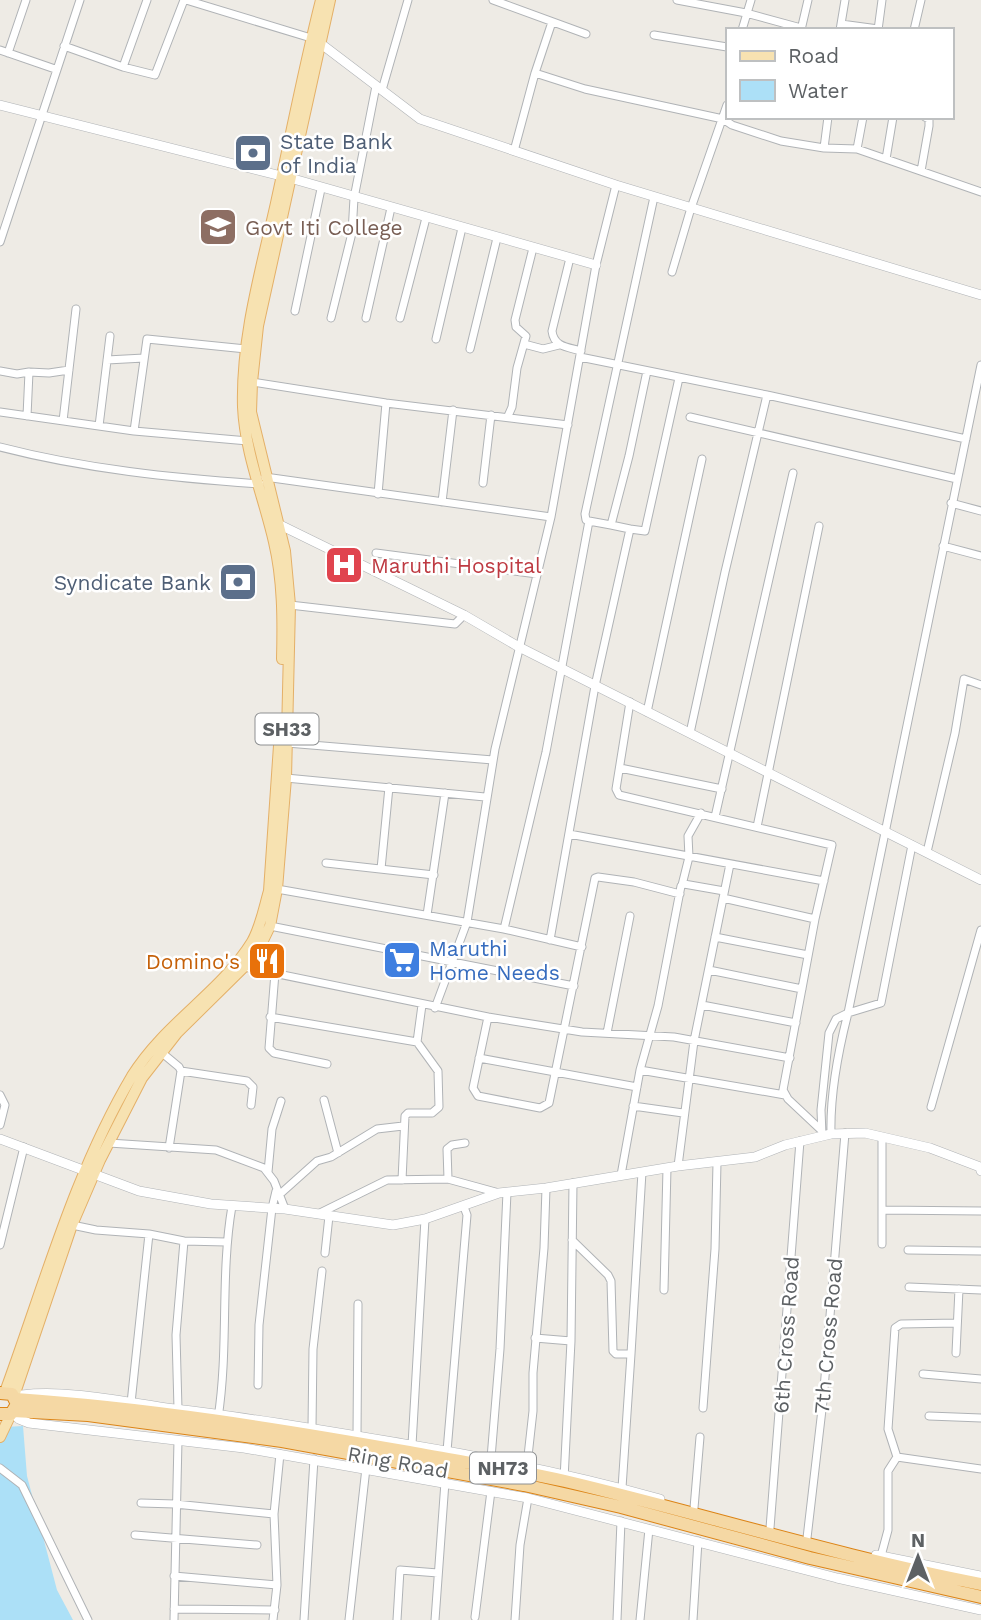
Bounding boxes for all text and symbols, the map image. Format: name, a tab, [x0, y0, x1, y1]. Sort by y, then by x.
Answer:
legend	[726, 28, 953, 119]
text: Road	[788, 43, 839, 68]
text: Water	[788, 78, 849, 103]
place label: State Bank of India	[280, 129, 392, 178]
bank icon: State Bank of India	[232, 132, 274, 174]
school or university icon: Govt Iti College	[197, 206, 239, 248]
place label: Govt Iti College	[245, 215, 403, 240]
hospital icon: Maruthi Hospital	[323, 544, 365, 586]
place label: Maruthi Hospital	[371, 553, 542, 578]
bank icon: Syndicate Bank	[217, 561, 259, 603]
place label: Syndicate Bank	[54, 570, 211, 595]
road number: SH33	[256, 714, 318, 744]
place label: Maruthi Home Needs	[429, 936, 560, 985]
supermarket icon: Maruthi Home Needs	[381, 939, 423, 981]
restaurant icon: Domino's	[246, 940, 288, 982]
place label: Domino's	[146, 949, 240, 974]
street label: 6th Cross Road	[768, 1256, 804, 1414]
street label: 7th Cross Road	[809, 1257, 847, 1415]
street label: Ring Road	[346, 1441, 450, 1483]
road number: NH73	[470, 1452, 536, 1484]
north arrow	[883, 1522, 953, 1592]
text: N	[911, 1529, 925, 1552]

